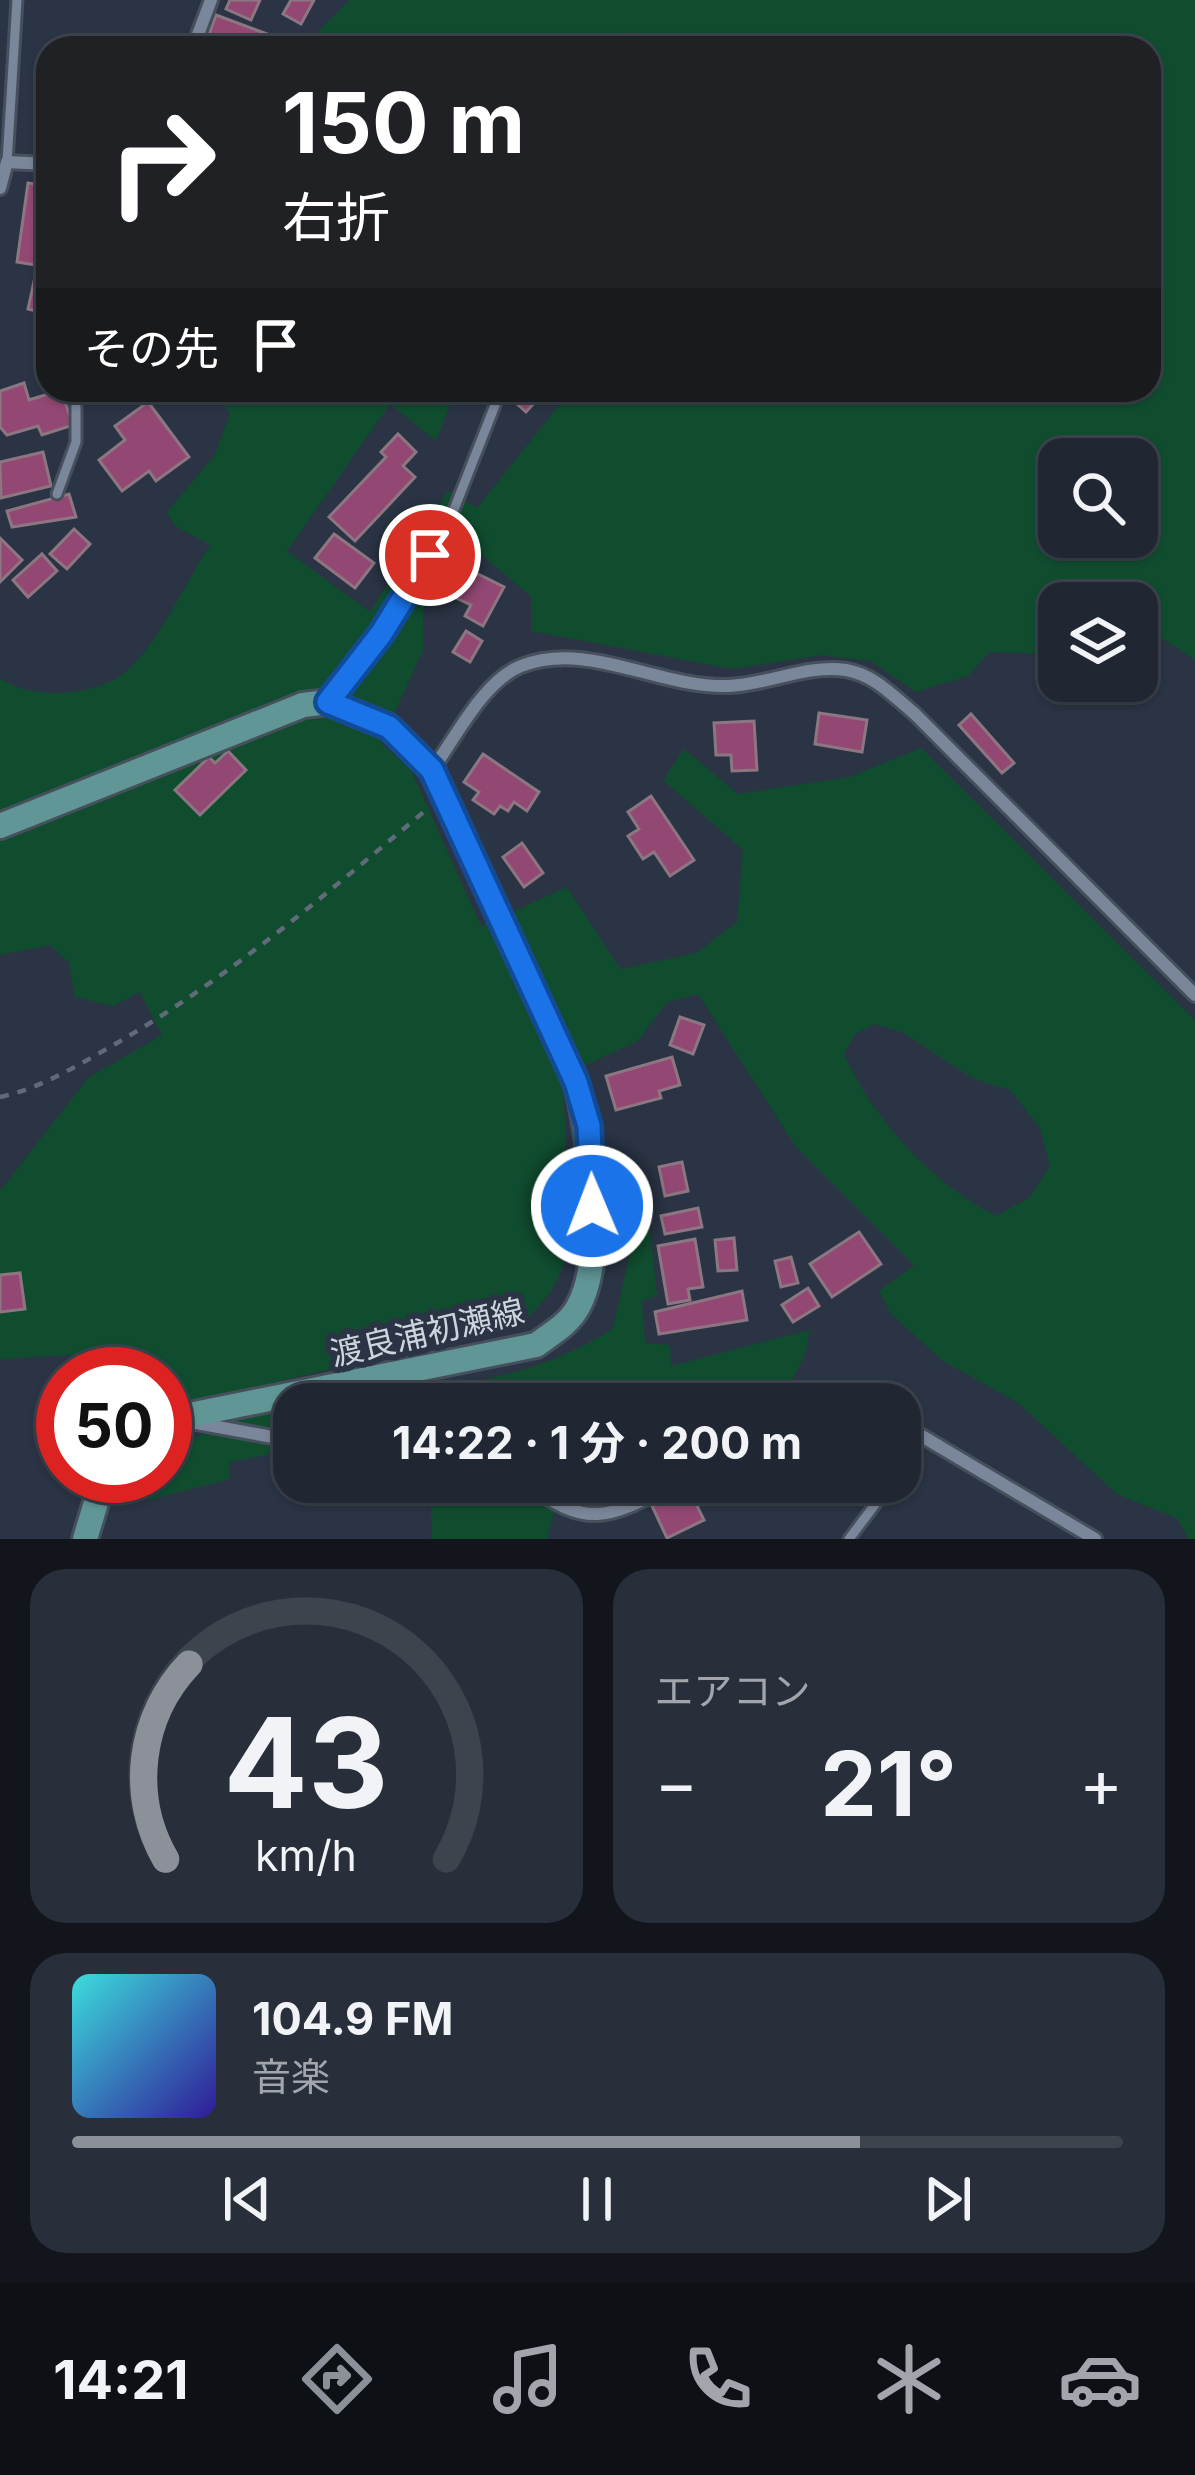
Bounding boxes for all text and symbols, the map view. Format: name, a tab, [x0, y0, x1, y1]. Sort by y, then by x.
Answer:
text: 150 m	[282, 72, 525, 173]
icon: right	[84, 84, 240, 240]
text: 右折	[282, 185, 390, 250]
icon: arrive	[243, 312, 309, 378]
text: その先	[84, 321, 219, 376]
map controls	[1038, 438, 1158, 702]
button: search	[1038, 438, 1158, 558]
pin	[379, 504, 481, 606]
icon: arrive	[397, 522, 463, 588]
button: layers	[1038, 582, 1158, 702]
position arrow	[529, 1143, 655, 1269]
street label: 渡良浦初瀬線	[326, 1290, 528, 1374]
speed limit sign: 50	[36, 1347, 192, 1503]
text: 14:22 · 1 分 · 200 m	[392, 1415, 802, 1470]
text: エアコン	[655, 1667, 811, 1714]
text: 43	[224, 1687, 389, 1838]
text: 21°	[820, 1729, 957, 1838]
text: −	[655, 1743, 698, 1823]
text: +	[1079, 1743, 1123, 1823]
text: km/h	[255, 1829, 357, 1881]
text: 104.9 FM	[252, 1991, 453, 2046]
text: 音楽	[252, 2053, 330, 2100]
icon: previous	[214, 2166, 280, 2232]
icon: pause	[564, 2166, 630, 2232]
icon: next	[915, 2166, 981, 2232]
icon: directions	[295, 2337, 379, 2421]
icon: music	[486, 2337, 570, 2421]
icon: phone	[676, 2337, 760, 2421]
icon: climate	[867, 2337, 951, 2421]
icon: car	[1058, 2337, 1142, 2421]
text: 14:21	[53, 2347, 188, 2412]

